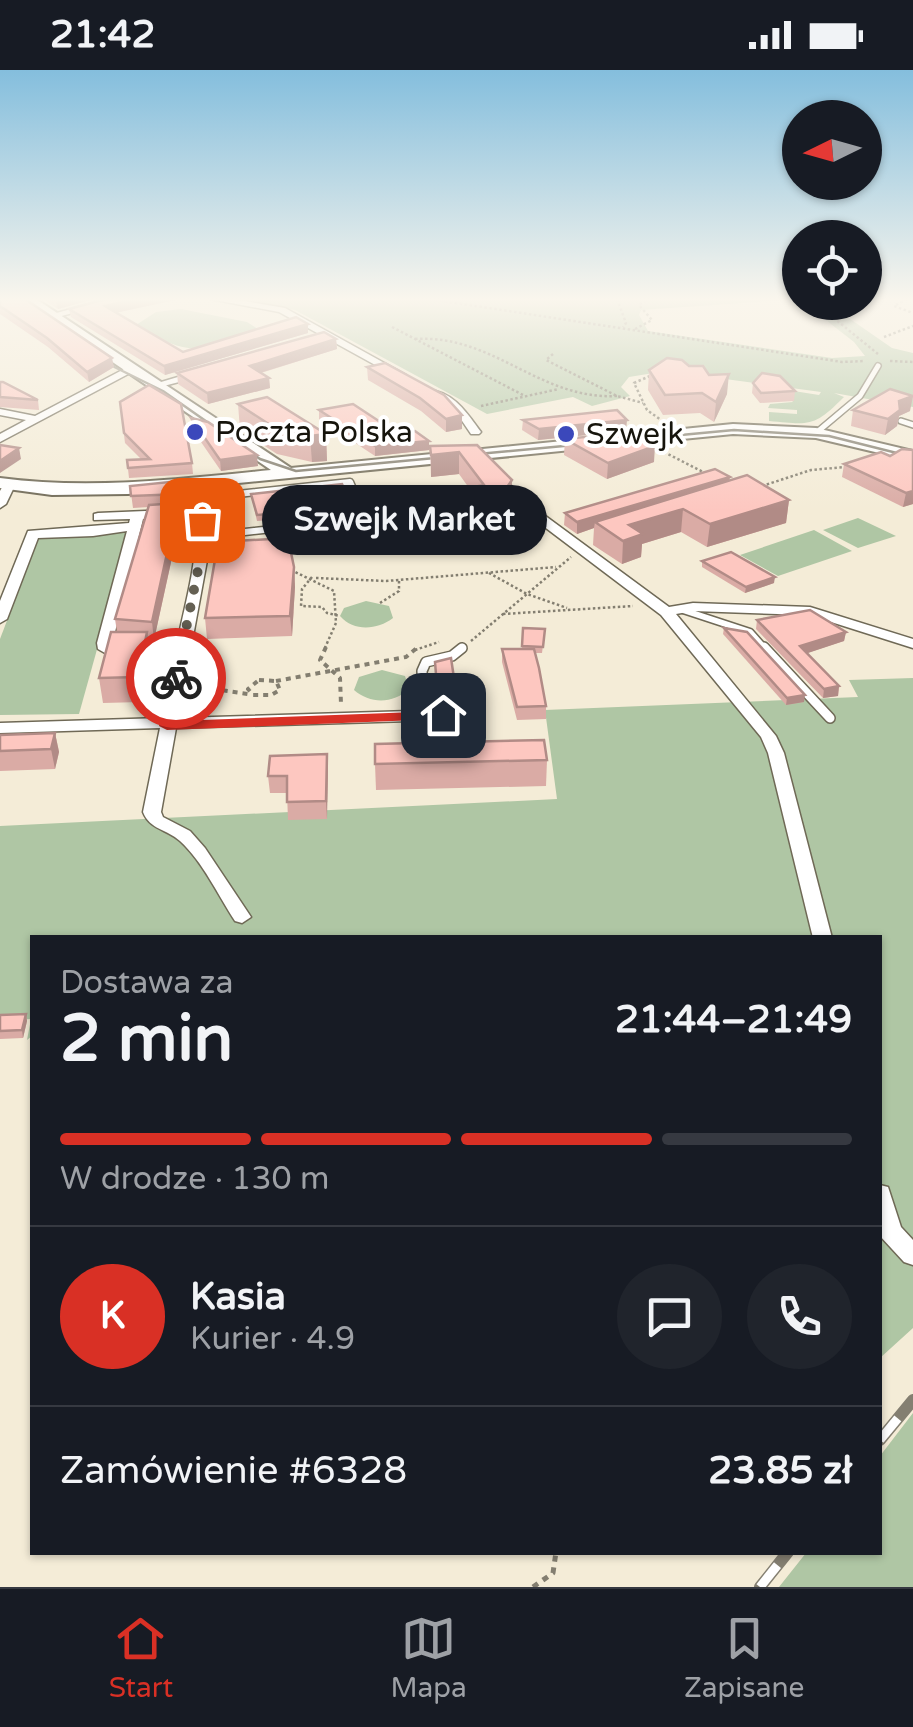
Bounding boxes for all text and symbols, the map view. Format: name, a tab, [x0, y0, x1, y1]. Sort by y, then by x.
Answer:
text: 21:42	[50, 12, 155, 58]
north arrow	[782, 100, 882, 200]
map controls	[782, 100, 882, 320]
button: locate	[782, 220, 882, 320]
place label: Poczta Polska	[215, 414, 413, 451]
place label: Szwejk	[586, 416, 684, 453]
marker: Poczta Polska	[184, 421, 206, 443]
marker: Szwejk	[555, 423, 577, 445]
pin	[160, 478, 245, 563]
callout: Szwejk Market	[262, 485, 547, 555]
icon: bag	[175, 493, 230, 548]
text: Szwejk Market	[294, 501, 515, 539]
courier	[126, 628, 226, 728]
icon: bike	[149, 651, 204, 706]
pin	[401, 673, 486, 758]
icon: home	[416, 688, 471, 743]
text: Dostawa za	[60, 964, 233, 1002]
text: 21:44–21:49	[615, 997, 852, 1043]
text: 2 min	[60, 1000, 233, 1079]
text: W drodze · 130 m	[60, 1160, 329, 1198]
button: chat	[617, 1264, 722, 1369]
button: phone	[747, 1264, 852, 1369]
text: Kasia	[190, 1274, 286, 1320]
text: K	[100, 1293, 125, 1339]
text: Kurier · 4.9	[190, 1320, 355, 1358]
text: Zamówienie #6328	[60, 1448, 407, 1494]
text: 23.85 zł	[708, 1448, 852, 1494]
tab: Start	[109, 1611, 173, 1705]
tab: Mapa	[390, 1611, 467, 1705]
tab: Zapisane	[684, 1611, 804, 1705]

